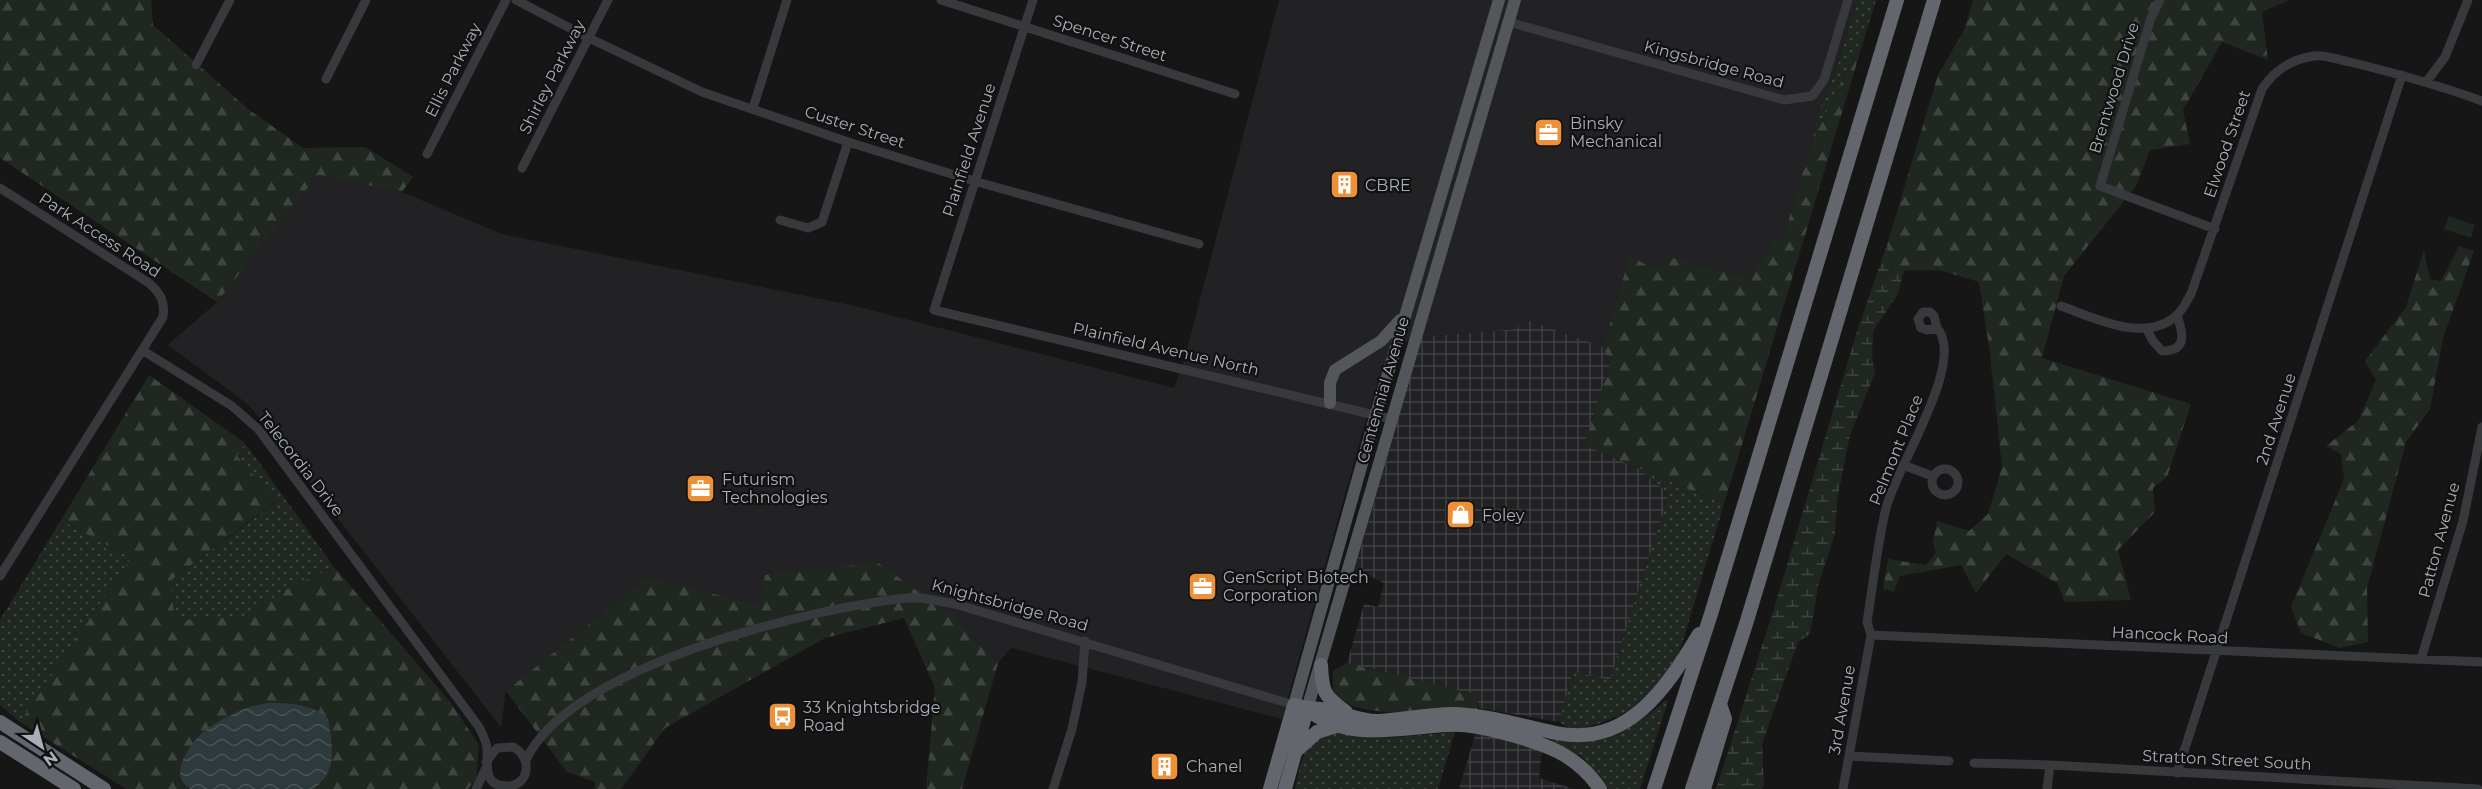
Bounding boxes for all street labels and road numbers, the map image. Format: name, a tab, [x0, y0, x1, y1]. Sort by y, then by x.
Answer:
street label: Spencer Street	[1051, 11, 1170, 66]
street label: Shirley Parkway	[515, 16, 589, 137]
street label: Ellis Parkway	[421, 19, 485, 120]
street label: Brentwood Drive	[2085, 20, 2143, 156]
street label: Kingsbridge Road	[1642, 36, 1786, 92]
street label: Plainfield Avenue	[938, 81, 1000, 219]
street label: Elwood Street	[2200, 87, 2254, 200]
street label: Custer Street	[802, 102, 908, 152]
street label: Park Access Road	[36, 189, 164, 281]
street label: Centennial Avenue	[1353, 315, 1413, 465]
street label: Plainfield Avenue North	[1071, 318, 1261, 380]
street label: 2nd Avenue	[2252, 371, 2300, 467]
street label: Pelmont Place	[1865, 392, 1927, 508]
street label: Telecordia Drive	[254, 408, 348, 520]
street label: Patton Avenue	[2414, 480, 2464, 600]
street label: Knightsbridge Road	[930, 575, 1090, 635]
street label: Hancock Road	[2111, 622, 2229, 648]
street label: 3rd Avenue	[1825, 664, 1859, 756]
street label: Stratton Street South	[2142, 746, 2312, 774]

